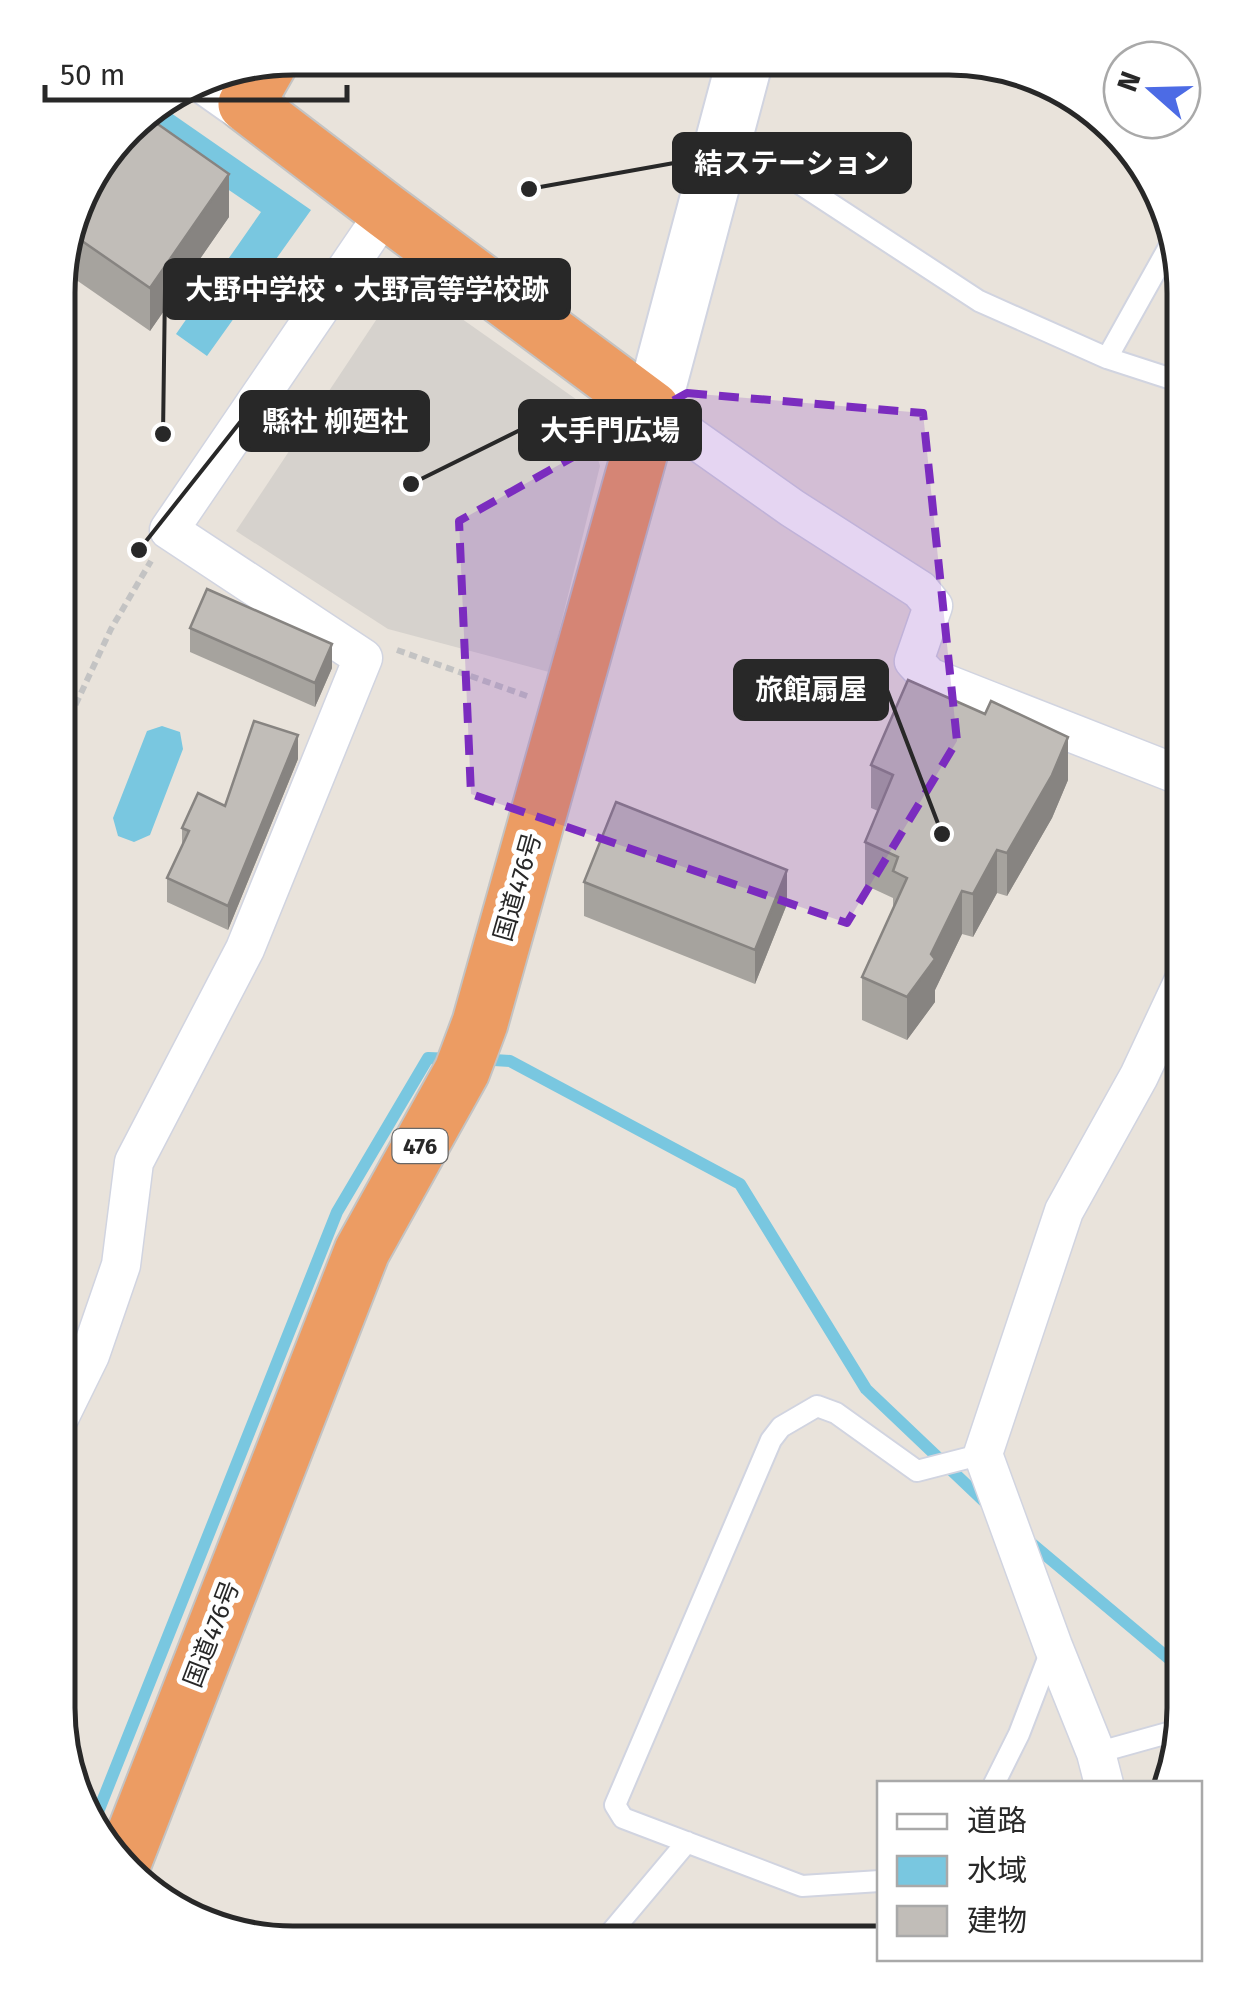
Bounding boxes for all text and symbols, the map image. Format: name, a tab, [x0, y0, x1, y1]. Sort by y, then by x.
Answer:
scale bar	[45, 40, 348, 102]
north arrow	[1102, 40, 1202, 140]
text: 50 m	[60, 57, 125, 93]
text: N	[1110, 67, 1148, 96]
callout: 結ステーション	[674, 134, 910, 192]
text: 結ステーション	[694, 147, 890, 180]
callout: 大野中学校・大野高等学校跡	[165, 260, 569, 318]
text: 大野中学校・大野高等学校跡	[185, 273, 549, 306]
callout: 縣社 柳廼社	[241, 392, 428, 450]
callout: 大手門広場	[520, 401, 700, 459]
text: 縣社 柳廼社	[262, 405, 408, 438]
text: 大手門広場	[540, 414, 680, 447]
callout: 旅館扇屋	[735, 661, 887, 719]
text: 旅館扇屋	[755, 673, 867, 706]
street label: 国道476号	[488, 829, 548, 945]
road number: 476	[392, 1129, 448, 1163]
street label: 国道476号	[178, 1577, 246, 1691]
legend	[877, 1781, 1202, 1961]
text: 道路	[967, 1803, 1027, 1839]
text: 水域	[967, 1853, 1027, 1889]
text: 建物	[967, 1903, 1027, 1939]

